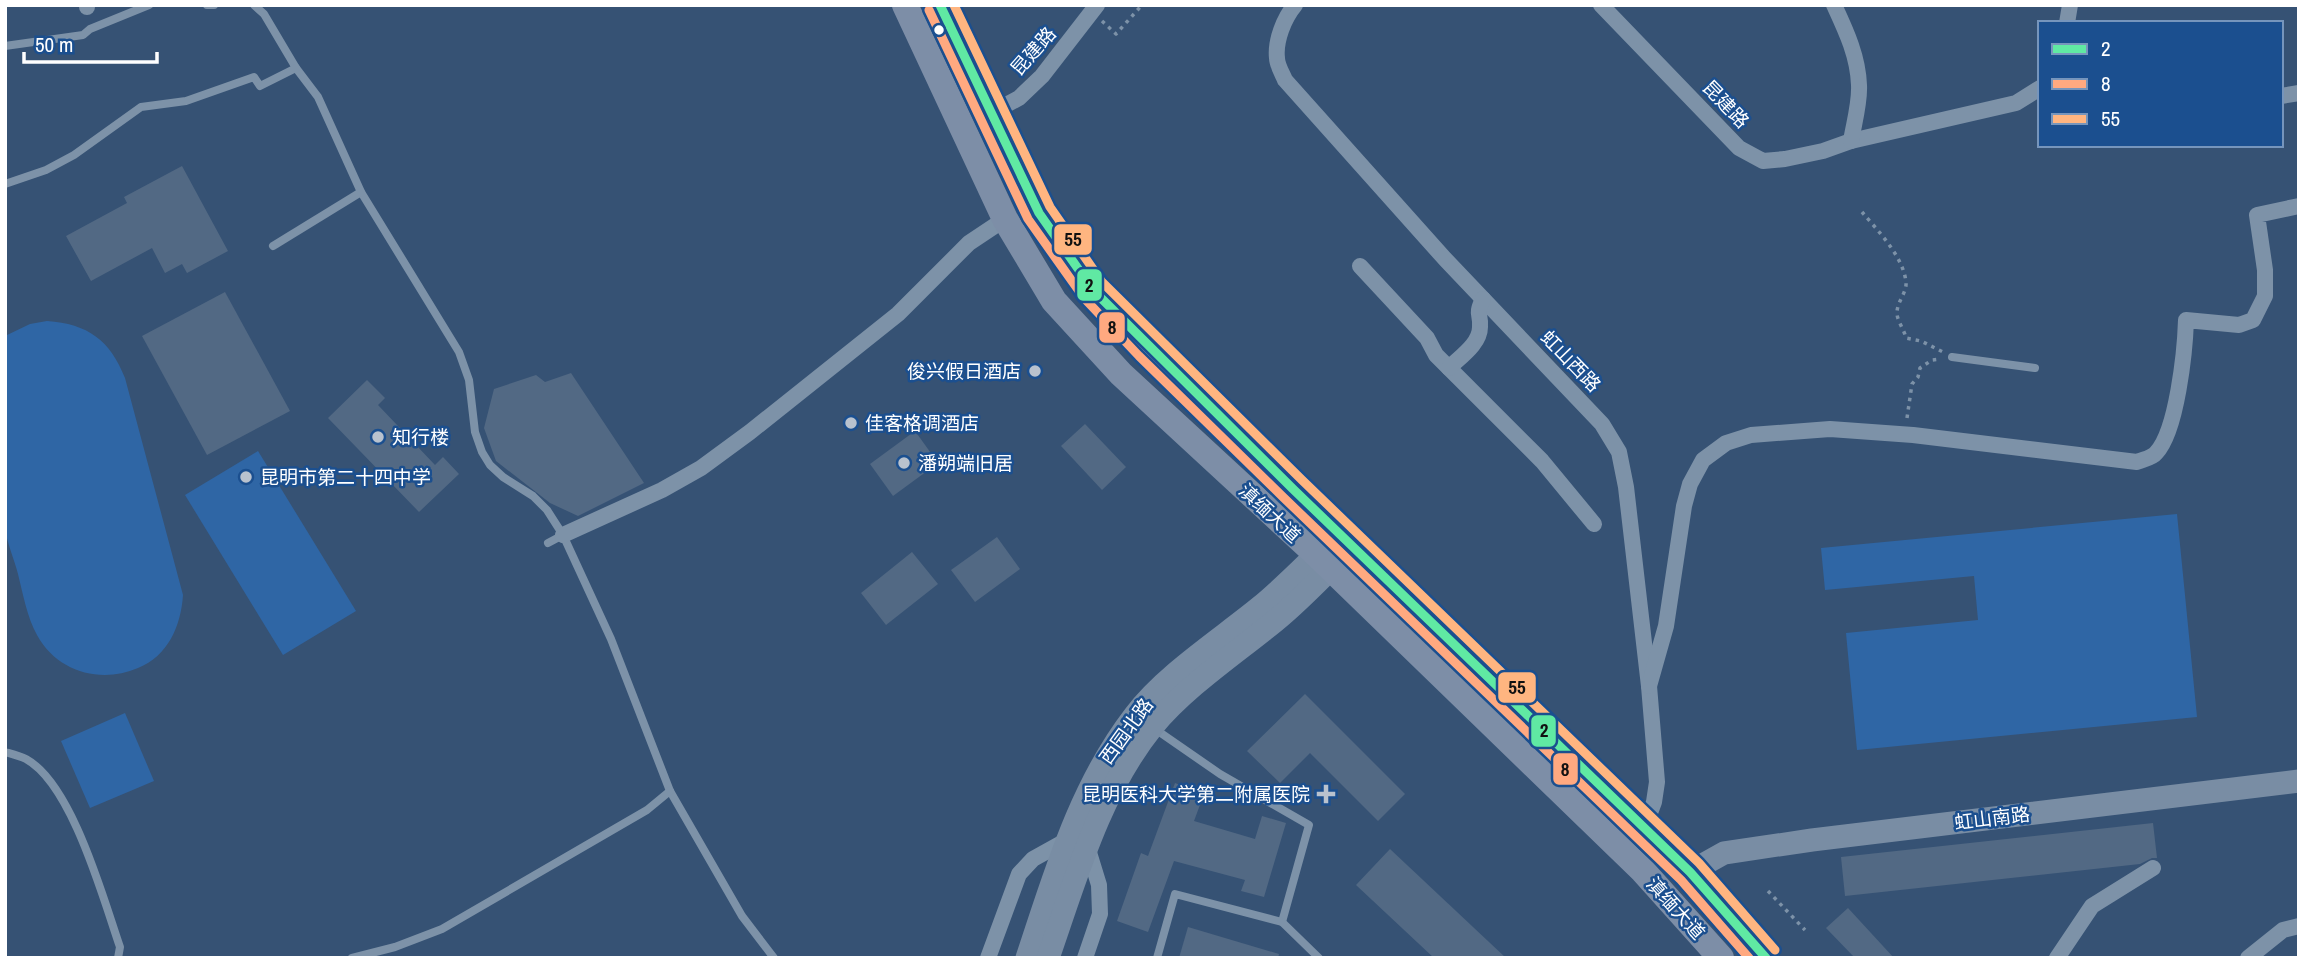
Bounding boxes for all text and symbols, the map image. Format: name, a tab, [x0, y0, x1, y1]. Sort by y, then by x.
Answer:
scale bar	[24, 21, 158, 65]
street label: 昆建路	[1004, 21, 1062, 81]
legend	[2038, 21, 2283, 147]
unlabelled marker	[932, 23, 946, 37]
text: 50 m	[35, 30, 73, 59]
text: 2	[2101, 34, 2111, 63]
text: 8	[2101, 69, 2111, 98]
street label: 昆建路	[1697, 74, 1755, 134]
text: 55	[2101, 104, 2120, 133]
line badge: 55	[1053, 223, 1093, 256]
text: 55	[1064, 226, 1082, 252]
line badge: 2	[1076, 268, 1103, 302]
text: 2	[1085, 272, 1094, 298]
line badge: 8	[1098, 311, 1126, 344]
text: 8	[1108, 314, 1117, 340]
street label: 虹山西路	[1535, 325, 1607, 397]
place label: 俊兴假日酒店	[907, 358, 1021, 384]
marker: 俊兴假日酒店	[1027, 363, 1043, 379]
place label: 佳客格调酒店	[865, 410, 979, 436]
marker: 佳客格调酒店	[843, 415, 859, 431]
place label: 知行楼	[392, 424, 449, 450]
marker: 知行楼	[370, 429, 386, 445]
place label: 潘朔端旧居	[918, 450, 1013, 476]
marker: 潘朔端旧居	[896, 455, 912, 471]
place label: 昆明市第二十四中学	[260, 464, 431, 490]
marker: 昆明市第二十四中学	[238, 469, 254, 485]
street label: 滇缅大道	[1233, 478, 1307, 548]
line badge: 55	[1497, 671, 1537, 704]
text: 55	[1508, 674, 1526, 700]
street label: 西园北路	[1093, 693, 1159, 769]
line badge: 2	[1530, 714, 1557, 748]
text: 2	[1540, 717, 1549, 743]
line badge: 8	[1552, 752, 1579, 786]
text: 8	[1561, 756, 1570, 782]
place label: 昆明医科大学第二附属医院	[1082, 781, 1310, 807]
marker: 昆明医科大学第二附属医院	[1316, 784, 1336, 804]
street label: 虹山南路	[1953, 800, 2031, 836]
street label: 滇缅大道	[1641, 871, 1711, 945]

